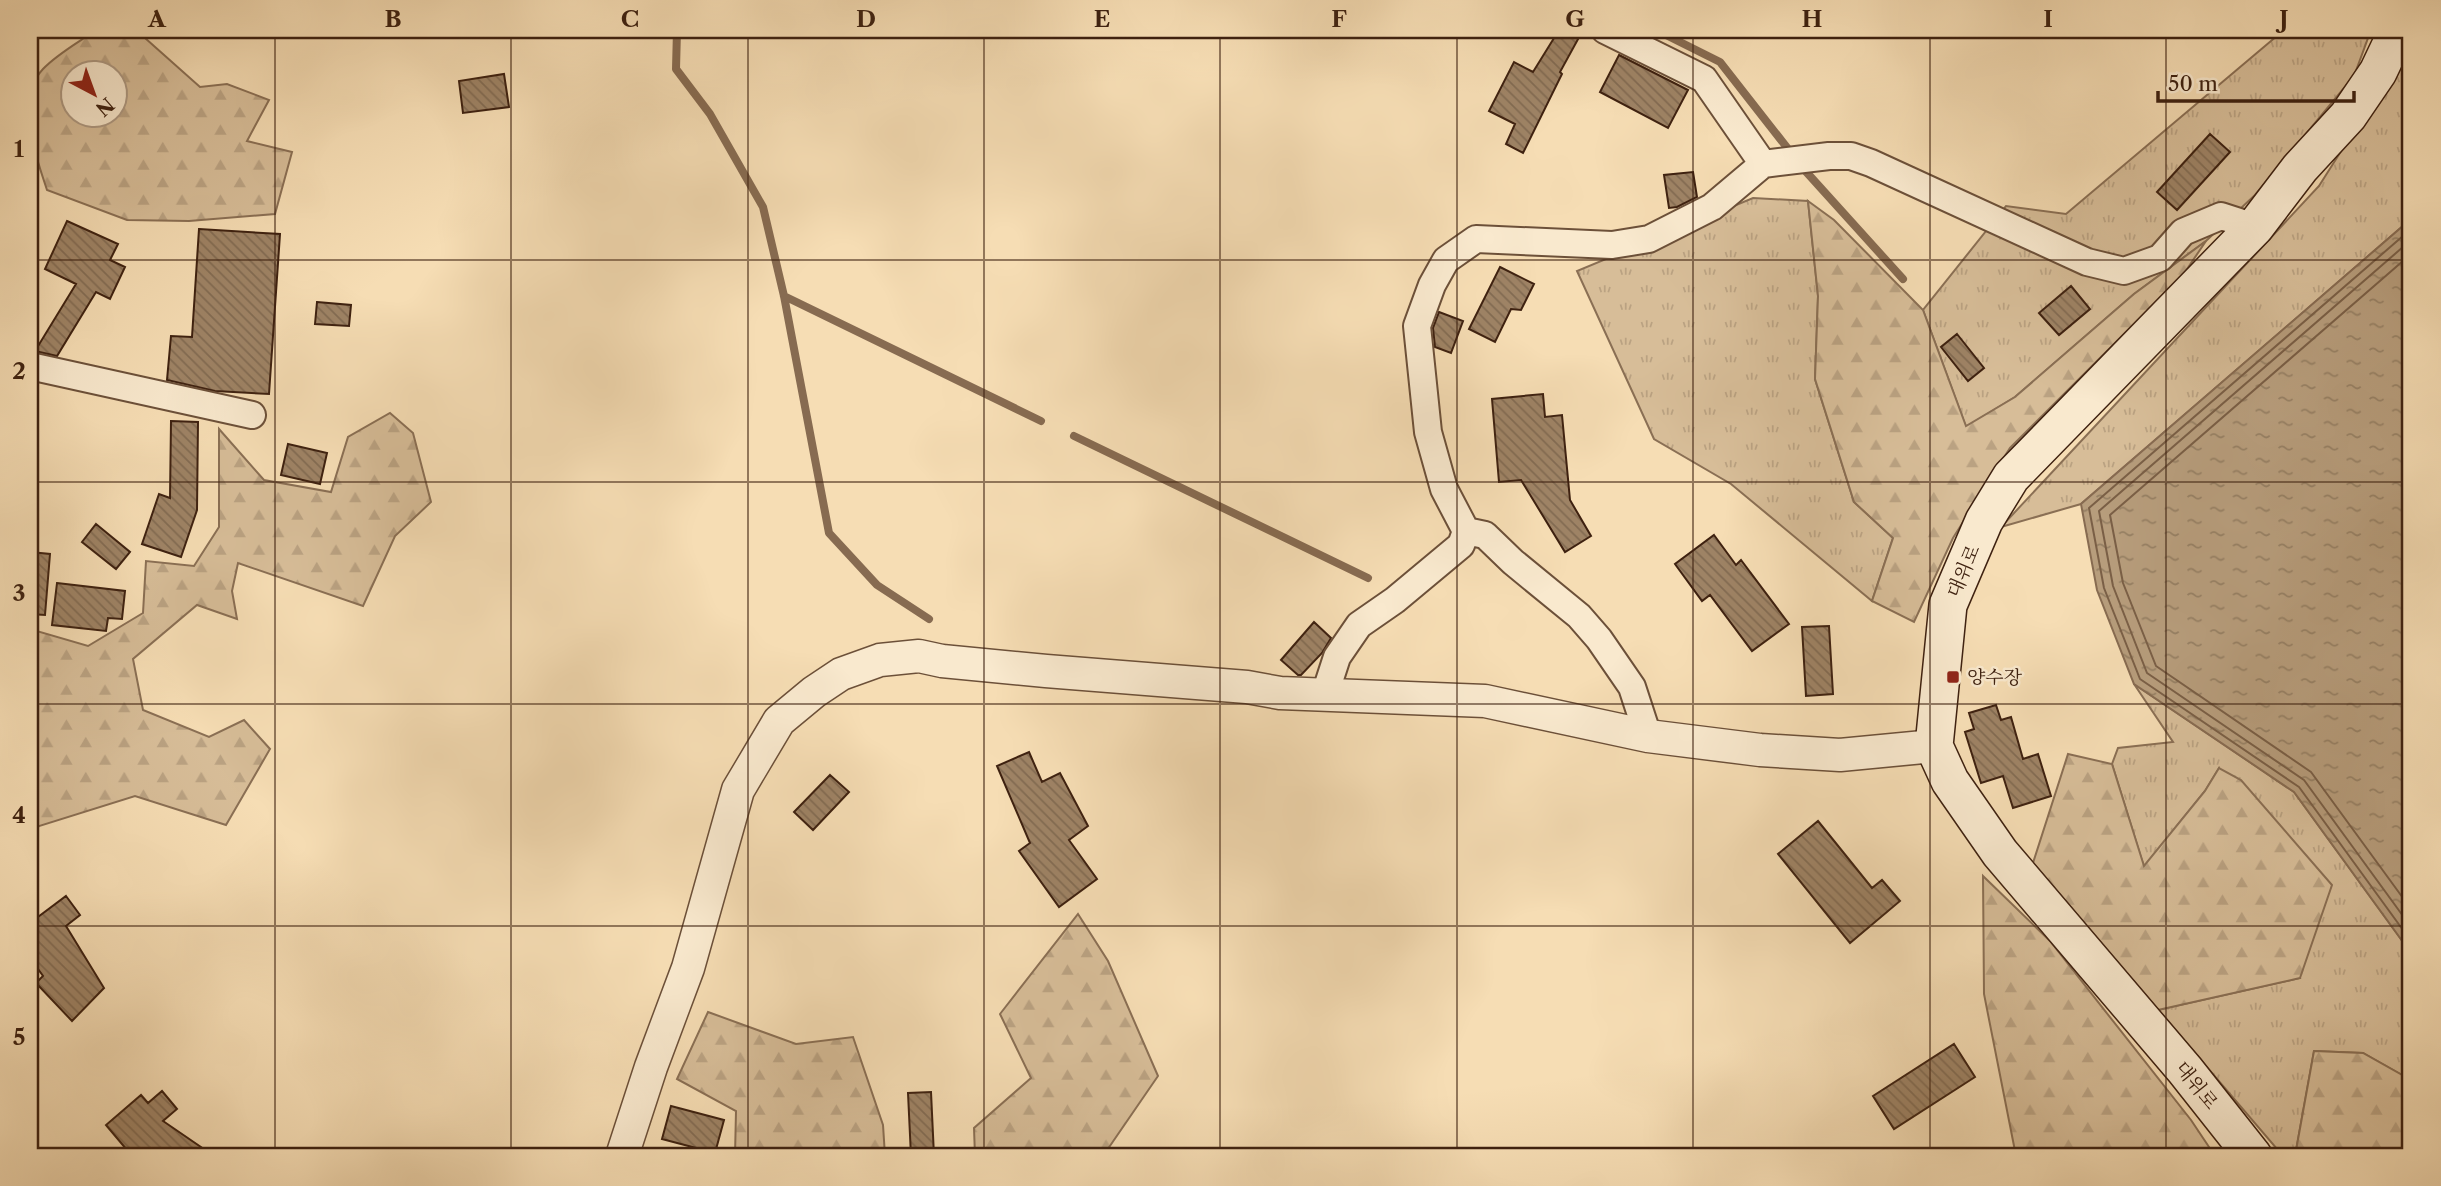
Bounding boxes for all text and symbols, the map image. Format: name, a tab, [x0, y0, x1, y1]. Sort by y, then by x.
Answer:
text: A	[147, 5, 167, 33]
text: B	[384, 5, 402, 33]
text: C	[621, 5, 639, 33]
text: D	[856, 5, 876, 33]
text: E	[1094, 5, 1110, 33]
text: F	[1331, 5, 1347, 33]
text: G	[1565, 5, 1585, 33]
text: H	[1802, 5, 1823, 33]
text: I	[2043, 5, 2053, 33]
text: J	[2275, 5, 2289, 33]
north arrow	[60, 60, 130, 130]
scale bar	[2158, 60, 2354, 104]
text: 50 m	[2168, 71, 2218, 96]
text: N	[91, 92, 119, 121]
text: 1	[14, 135, 25, 163]
text: 2	[12, 357, 26, 385]
street label: 대위로	[1942, 541, 1985, 601]
text: 3	[13, 579, 26, 607]
place label: 양수장	[1967, 666, 2023, 689]
marker: 양수장	[1945, 669, 1961, 685]
text: 4	[12, 801, 26, 829]
text: 5	[13, 1023, 25, 1051]
street label: 대위로	[2170, 1057, 2223, 1114]

